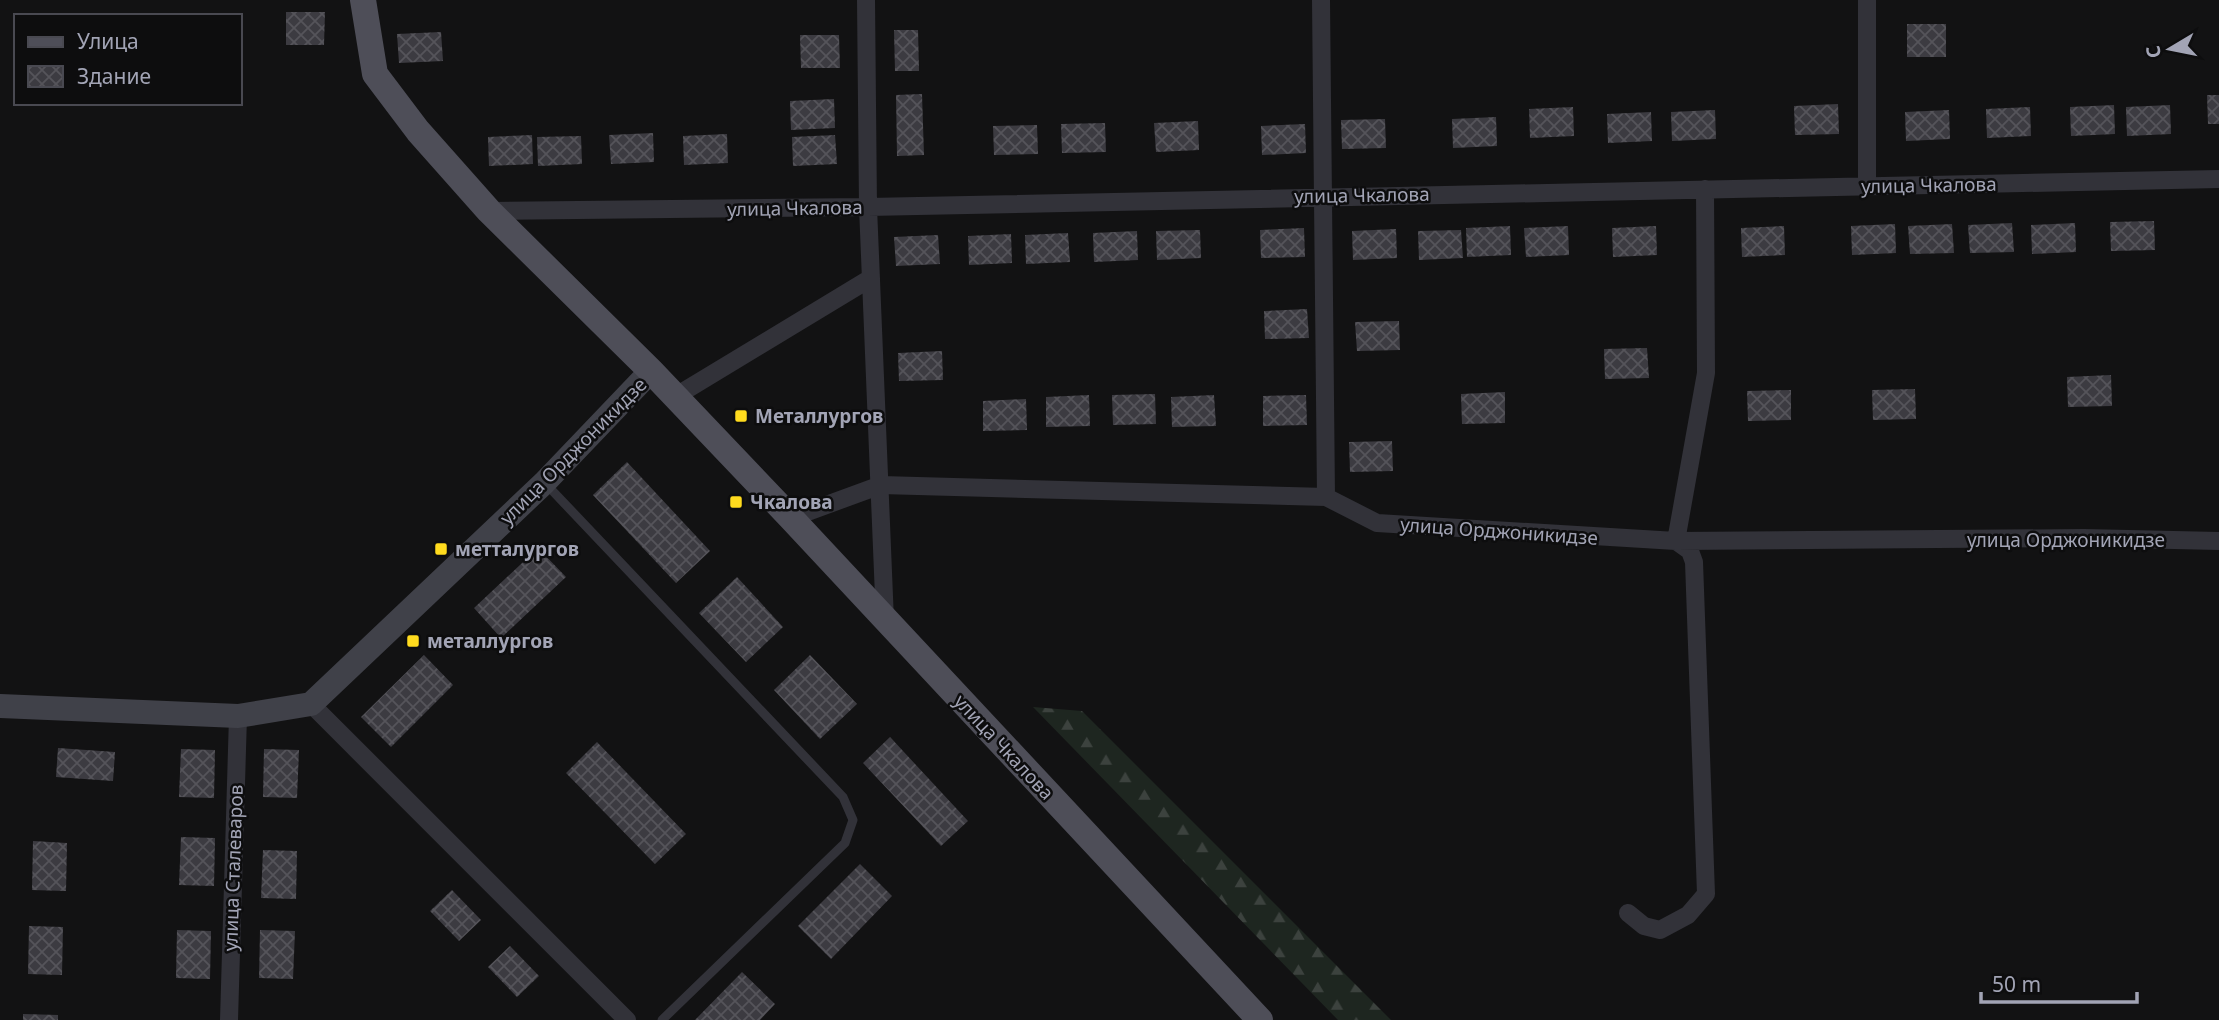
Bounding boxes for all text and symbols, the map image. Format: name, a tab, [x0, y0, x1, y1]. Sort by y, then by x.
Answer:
legend	[14, 14, 242, 105]
north arrow	[2135, 14, 2205, 84]
text: Улица	[77, 27, 139, 55]
text: С	[2139, 44, 2167, 60]
text: Здание	[77, 62, 151, 90]
street label: улица Чкалова	[1861, 171, 1997, 199]
street label: улица Чкалова	[1294, 181, 1430, 209]
street label: улица Чкалова	[727, 194, 863, 222]
street label: улица Орджоникидзе	[494, 372, 652, 530]
place label: Металлургов	[755, 403, 883, 429]
marker: Металлургов	[733, 408, 749, 424]
place label: Чкалова	[750, 489, 833, 515]
marker: Чкалова	[728, 494, 744, 510]
street label: улица Орджоникидзе	[1399, 511, 1599, 551]
street label: улица Орджоникидзе	[1967, 527, 2165, 553]
place label: метталургов	[455, 536, 579, 562]
marker: метталургов	[433, 541, 449, 557]
place label: металлургов	[427, 628, 553, 654]
marker: металлургов	[405, 633, 421, 649]
street label: улица Чкалова	[948, 689, 1060, 805]
street label: улица Сталеваров	[217, 784, 249, 952]
scale bar	[1981, 960, 2137, 1004]
text: 50 m	[1992, 970, 2041, 998]

